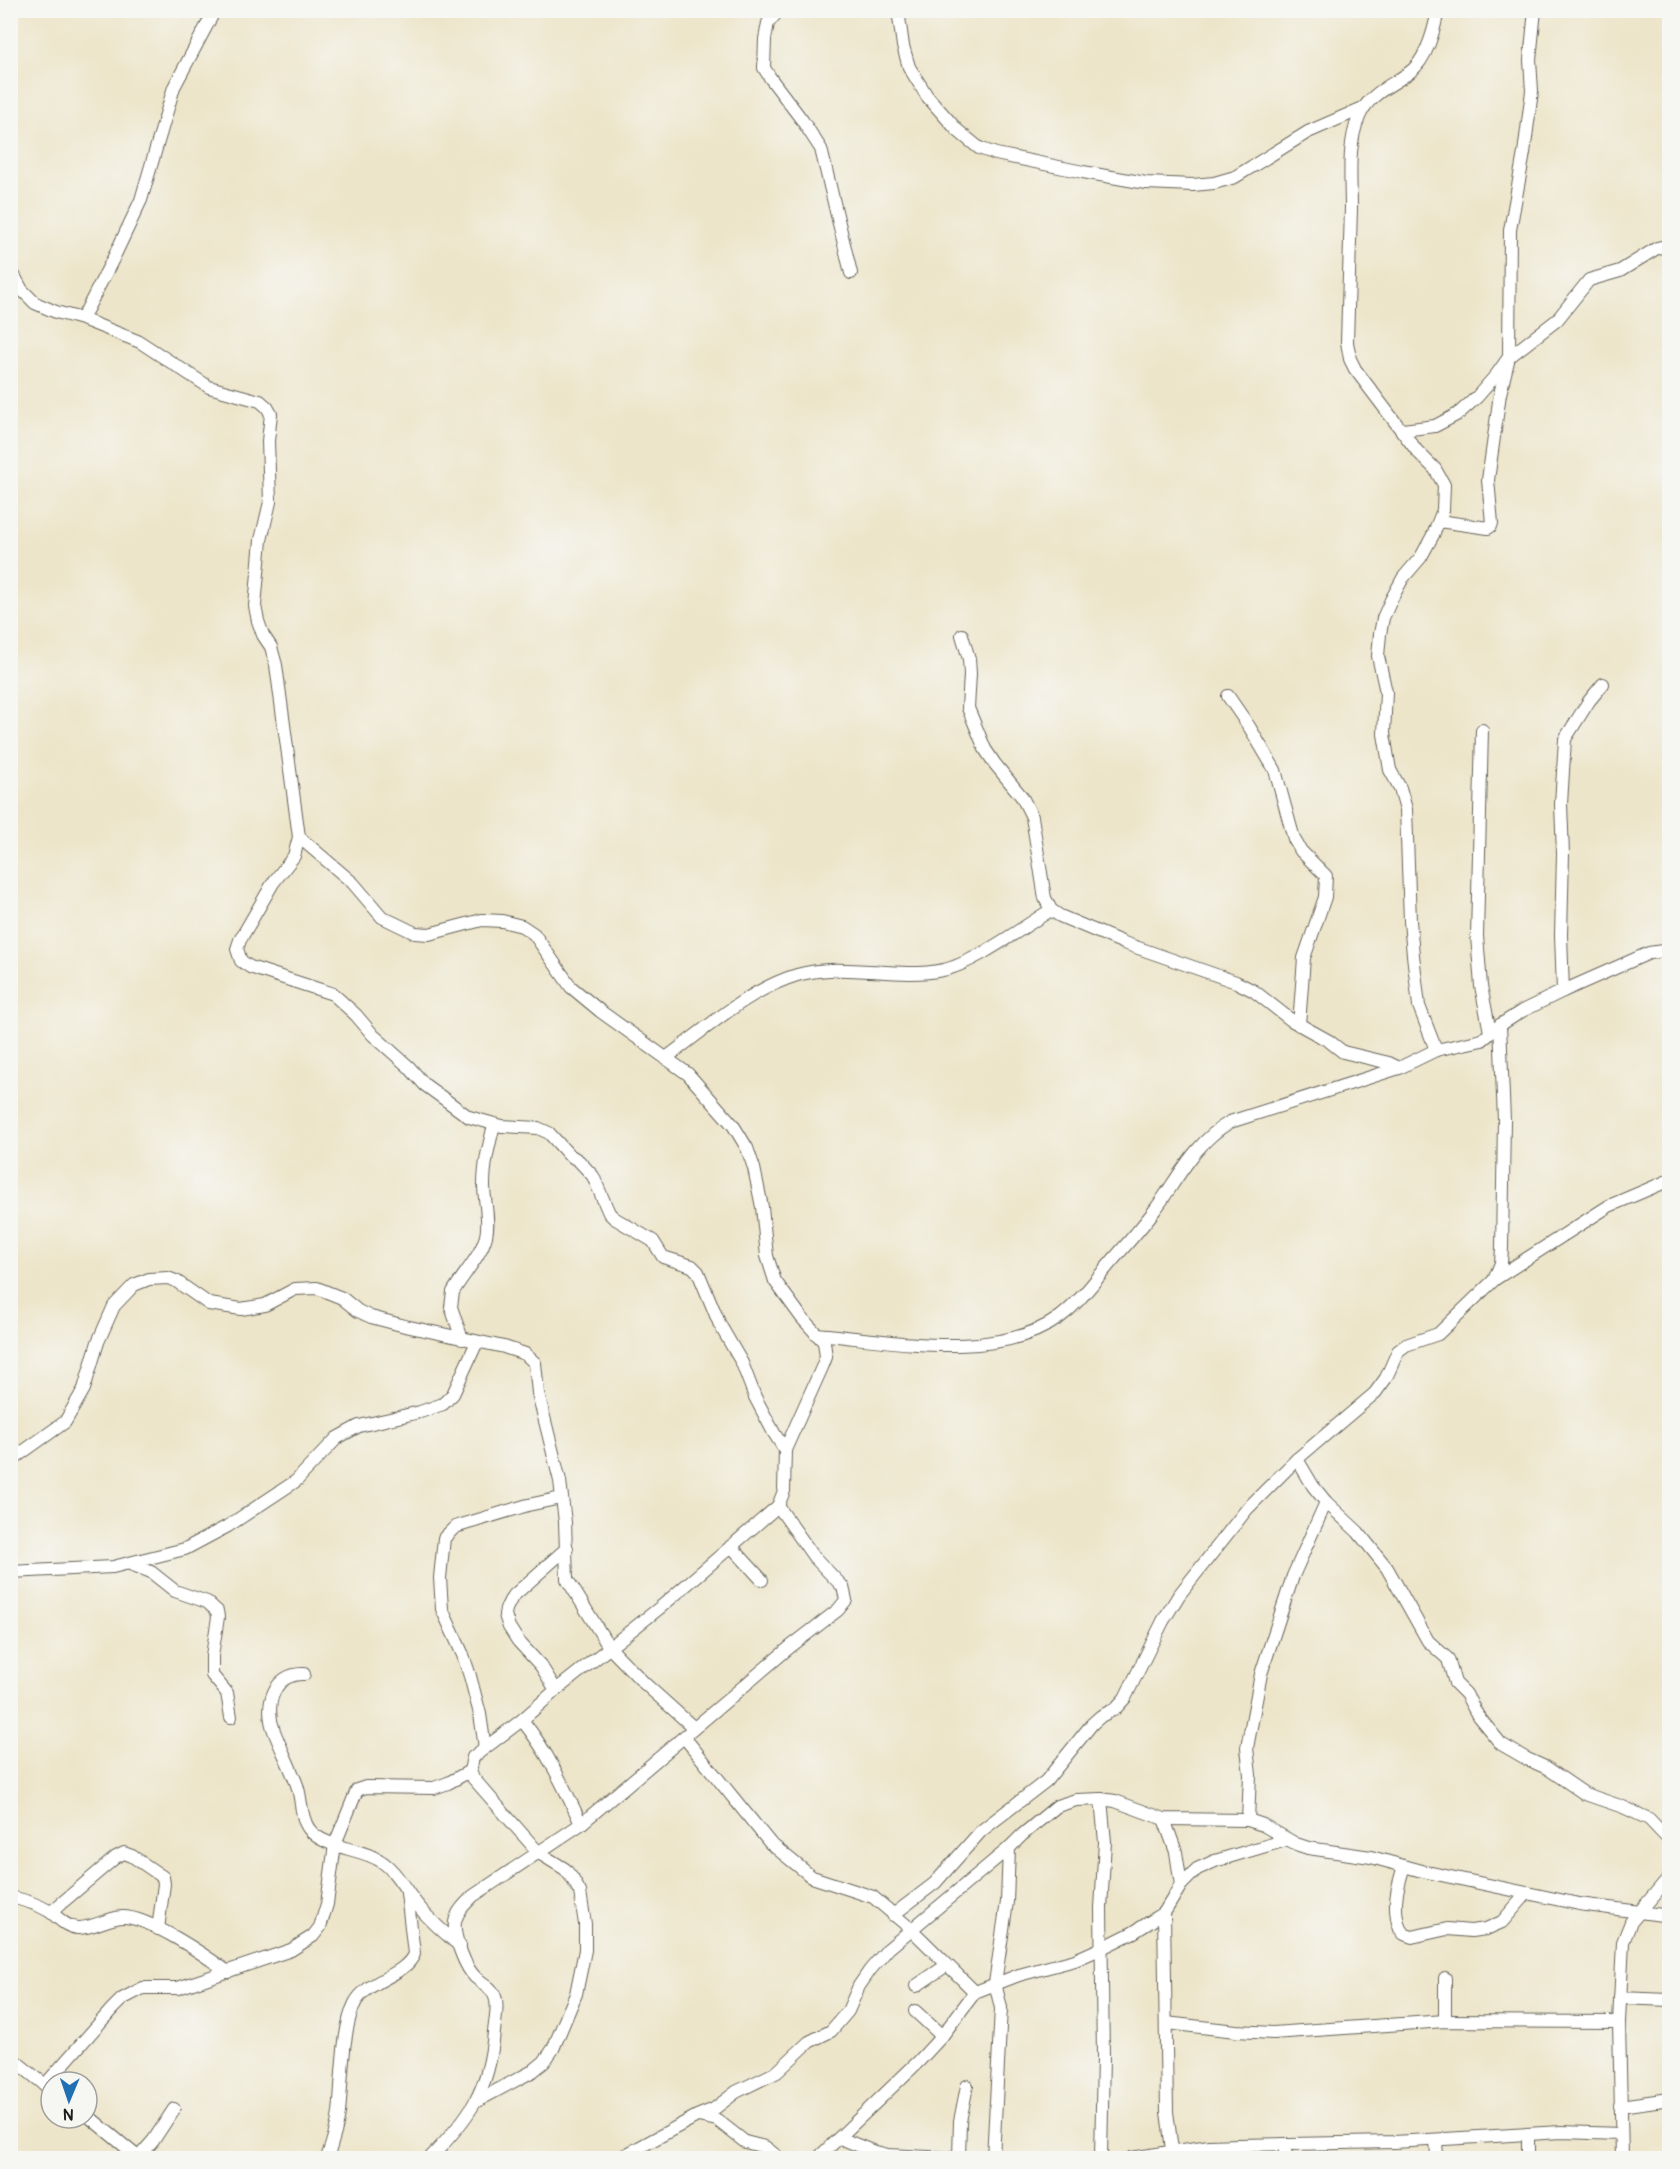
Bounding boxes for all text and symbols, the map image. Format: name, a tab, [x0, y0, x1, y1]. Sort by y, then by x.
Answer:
north arrow	[39, 2070, 99, 2130]
text: N	[63, 2104, 74, 2124]

